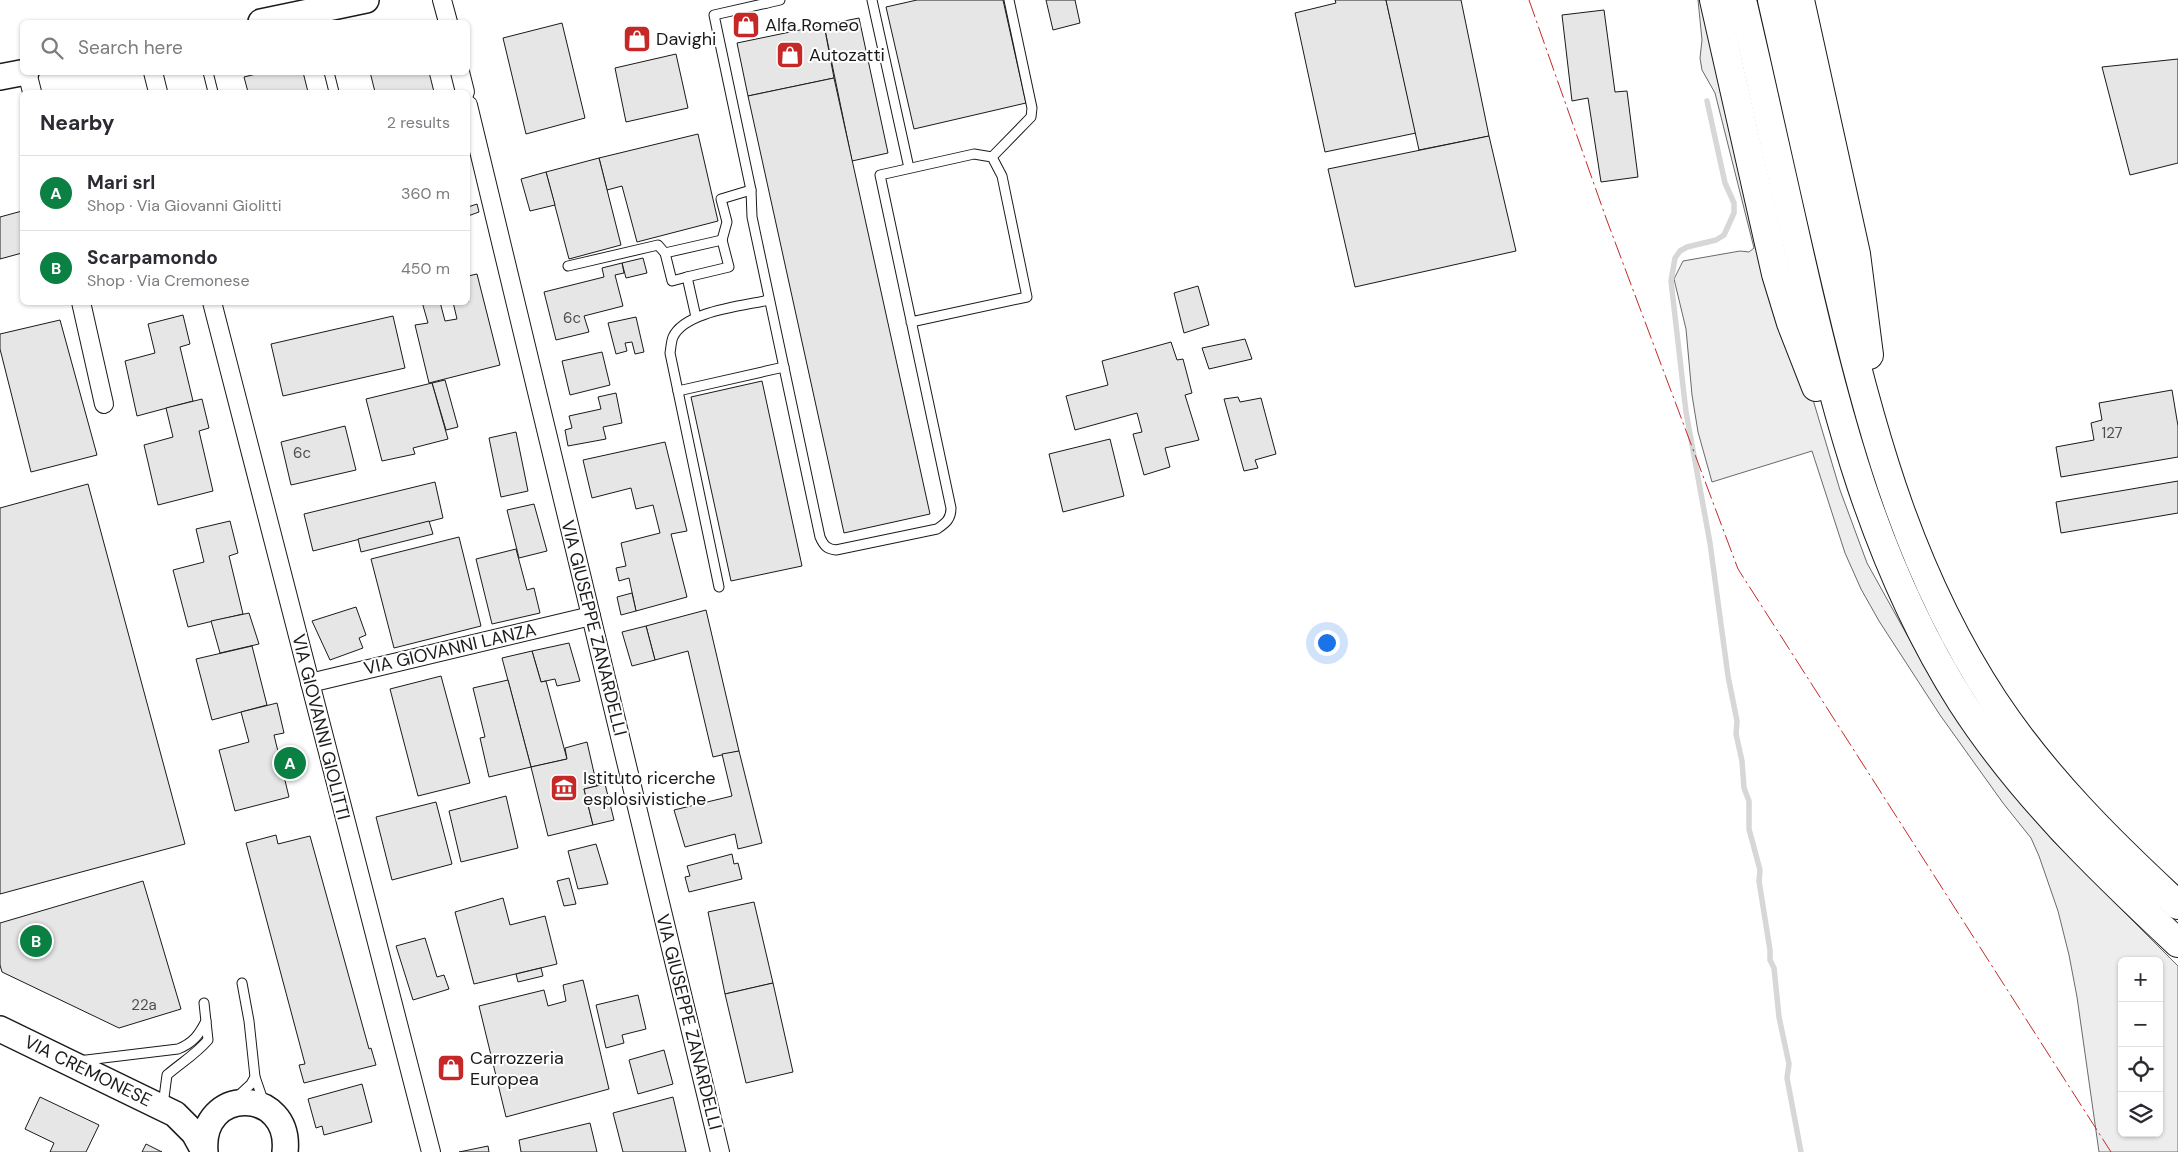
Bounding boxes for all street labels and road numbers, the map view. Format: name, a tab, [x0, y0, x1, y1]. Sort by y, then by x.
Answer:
street label: VIA GIUSEPPE ZANARDELLI	[556, 518, 632, 738]
street label: VIA GIOVANNI LANZA	[362, 618, 538, 680]
street label: VIA GIOVANNI GIOLITTI	[288, 632, 354, 822]
street label: VIA GIUSEPPE ZANARDELLI	[651, 912, 727, 1132]
street label: VIA CREMONESE	[20, 1030, 156, 1112]

